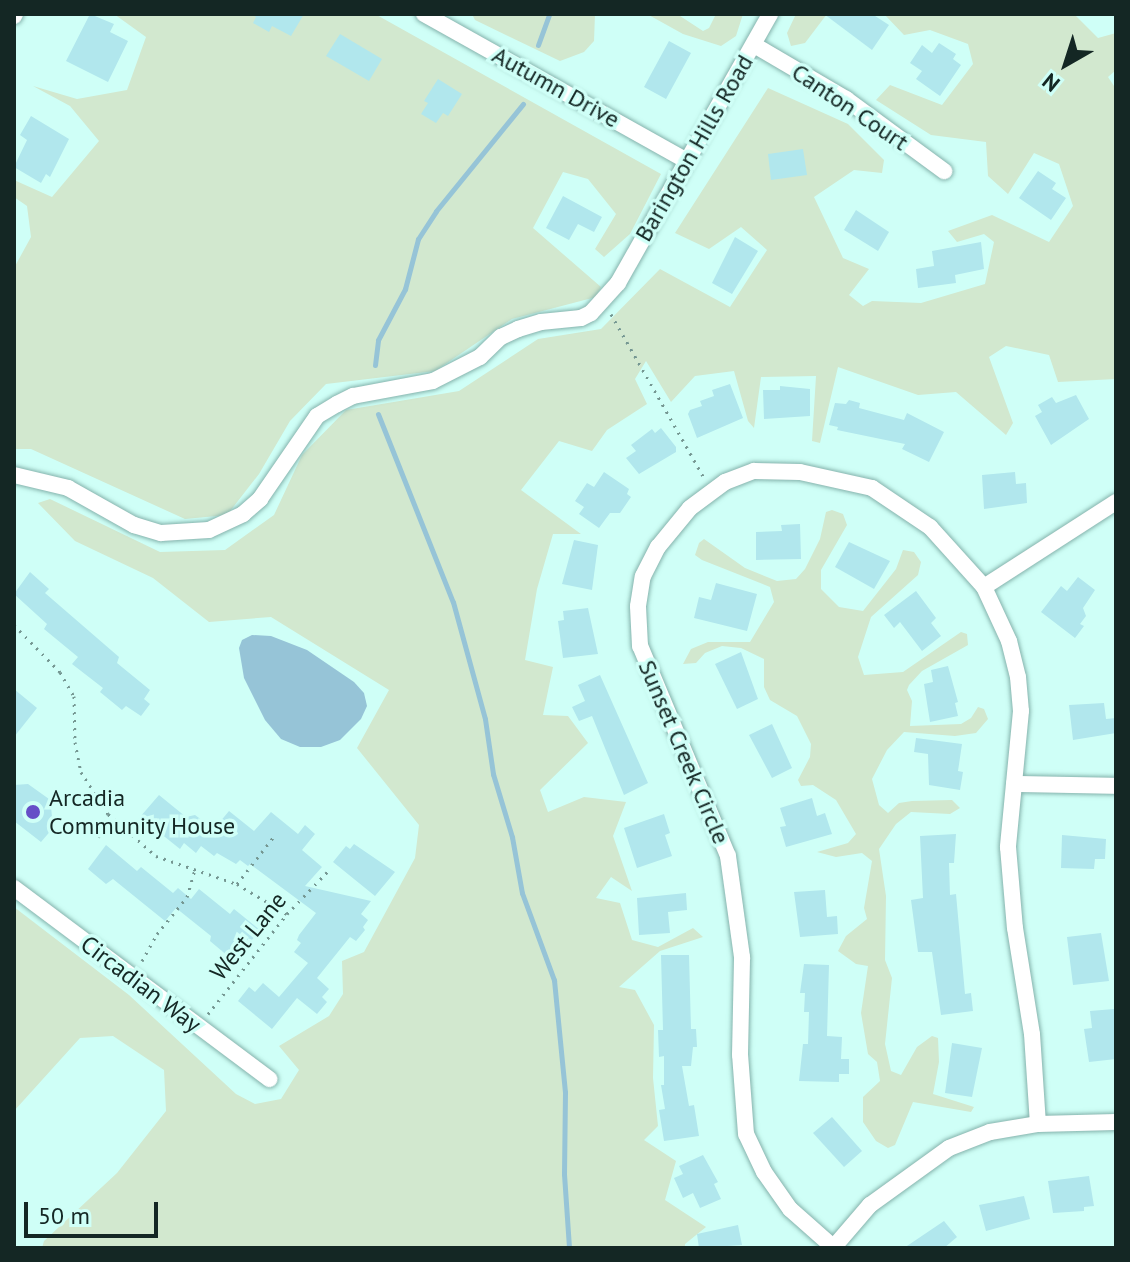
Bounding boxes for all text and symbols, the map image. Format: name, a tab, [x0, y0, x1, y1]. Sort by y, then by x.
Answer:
north arrow	[1026, 24, 1106, 104]
street label: Autumn Drive	[487, 40, 625, 134]
street label: Barington Hills Road	[629, 50, 759, 246]
street label: Canton Court	[786, 58, 914, 156]
text: N	[1036, 67, 1065, 98]
street label: Sunset Creek Circle	[632, 655, 736, 849]
place label: Arcadia Community House	[49, 784, 236, 840]
marker: Arcadia Community House	[24, 803, 42, 821]
street label: West Lane	[204, 886, 292, 986]
street label: Circadian Way	[75, 929, 207, 1039]
scale bar	[28, 1186, 162, 1236]
text: 50 m	[38, 1200, 90, 1231]

